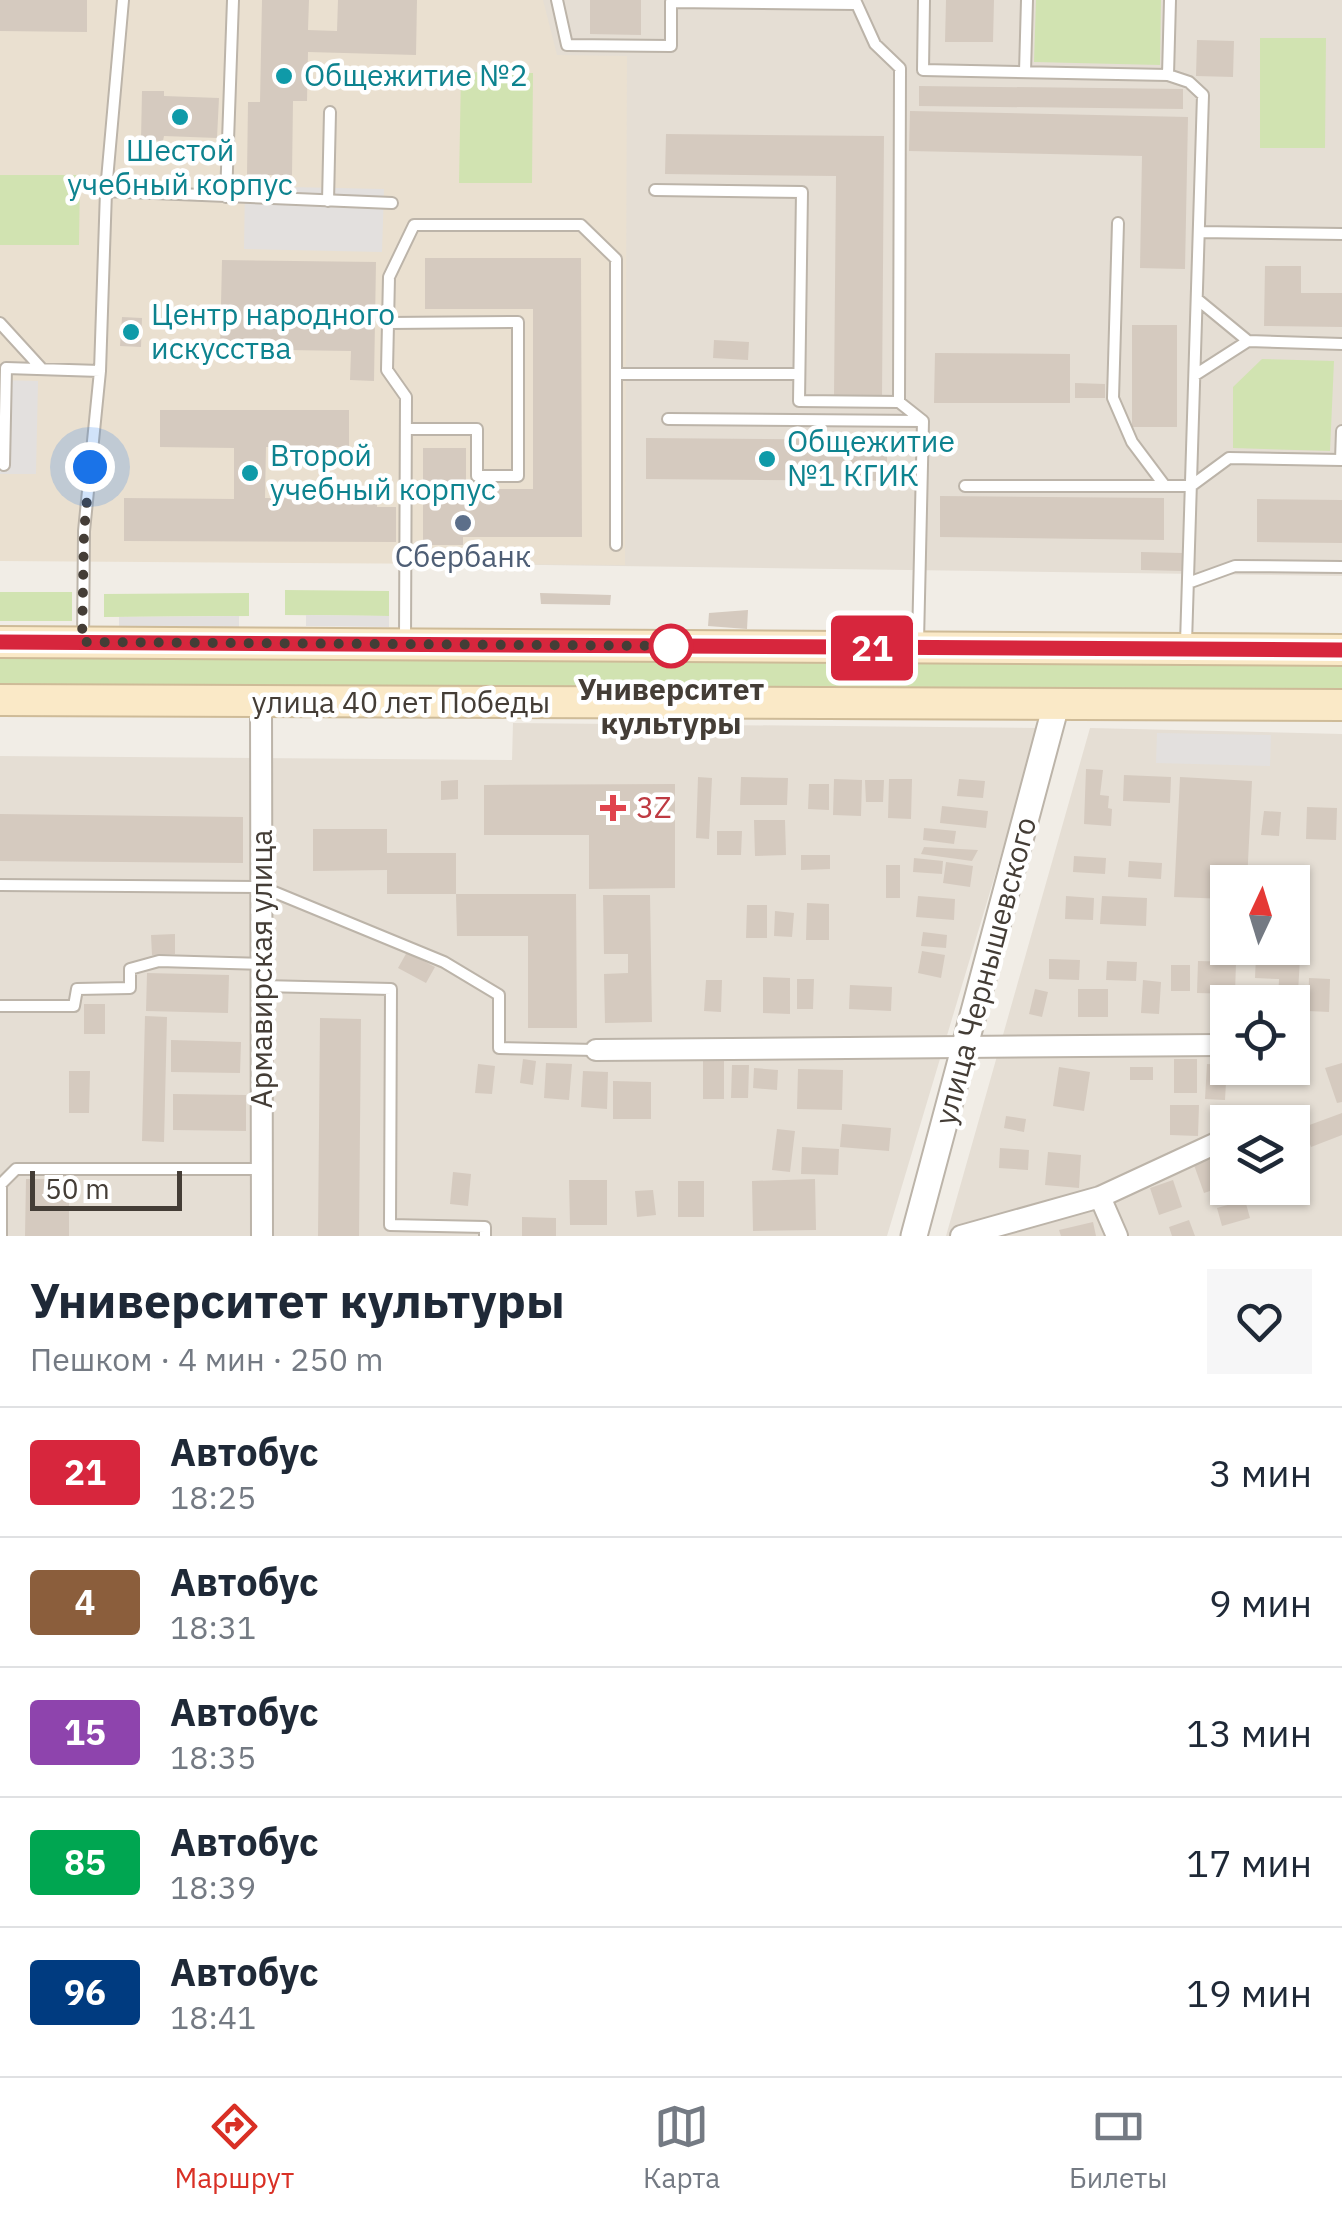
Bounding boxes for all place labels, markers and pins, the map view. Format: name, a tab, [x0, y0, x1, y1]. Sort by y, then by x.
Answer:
place label: Общежитие №2	[304, 55, 528, 94]
marker: Общежитие №2	[273, 65, 295, 87]
marker: Шестой учебный корпус	[169, 106, 191, 128]
place label: Шестой учебный корпус	[67, 130, 293, 203]
place label: Центр народного искусства	[151, 294, 395, 367]
marker: Центр народного искусства	[120, 321, 142, 343]
place label: Общежитие №1 КГИК	[787, 421, 955, 494]
place label: Второй учебный корпус	[270, 435, 496, 508]
marker: Общежитие №1 КГИК	[756, 448, 778, 470]
marker: Второй учебный корпус	[239, 462, 261, 484]
marker: Сбербанк	[452, 512, 474, 534]
place label: Сбербанк	[395, 536, 531, 575]
marker: Университет культуры	[650, 625, 692, 667]
place label: Университет культуры	[578, 669, 764, 742]
place label: 3Z	[636, 787, 671, 826]
marker: 3Z	[600, 795, 626, 821]

